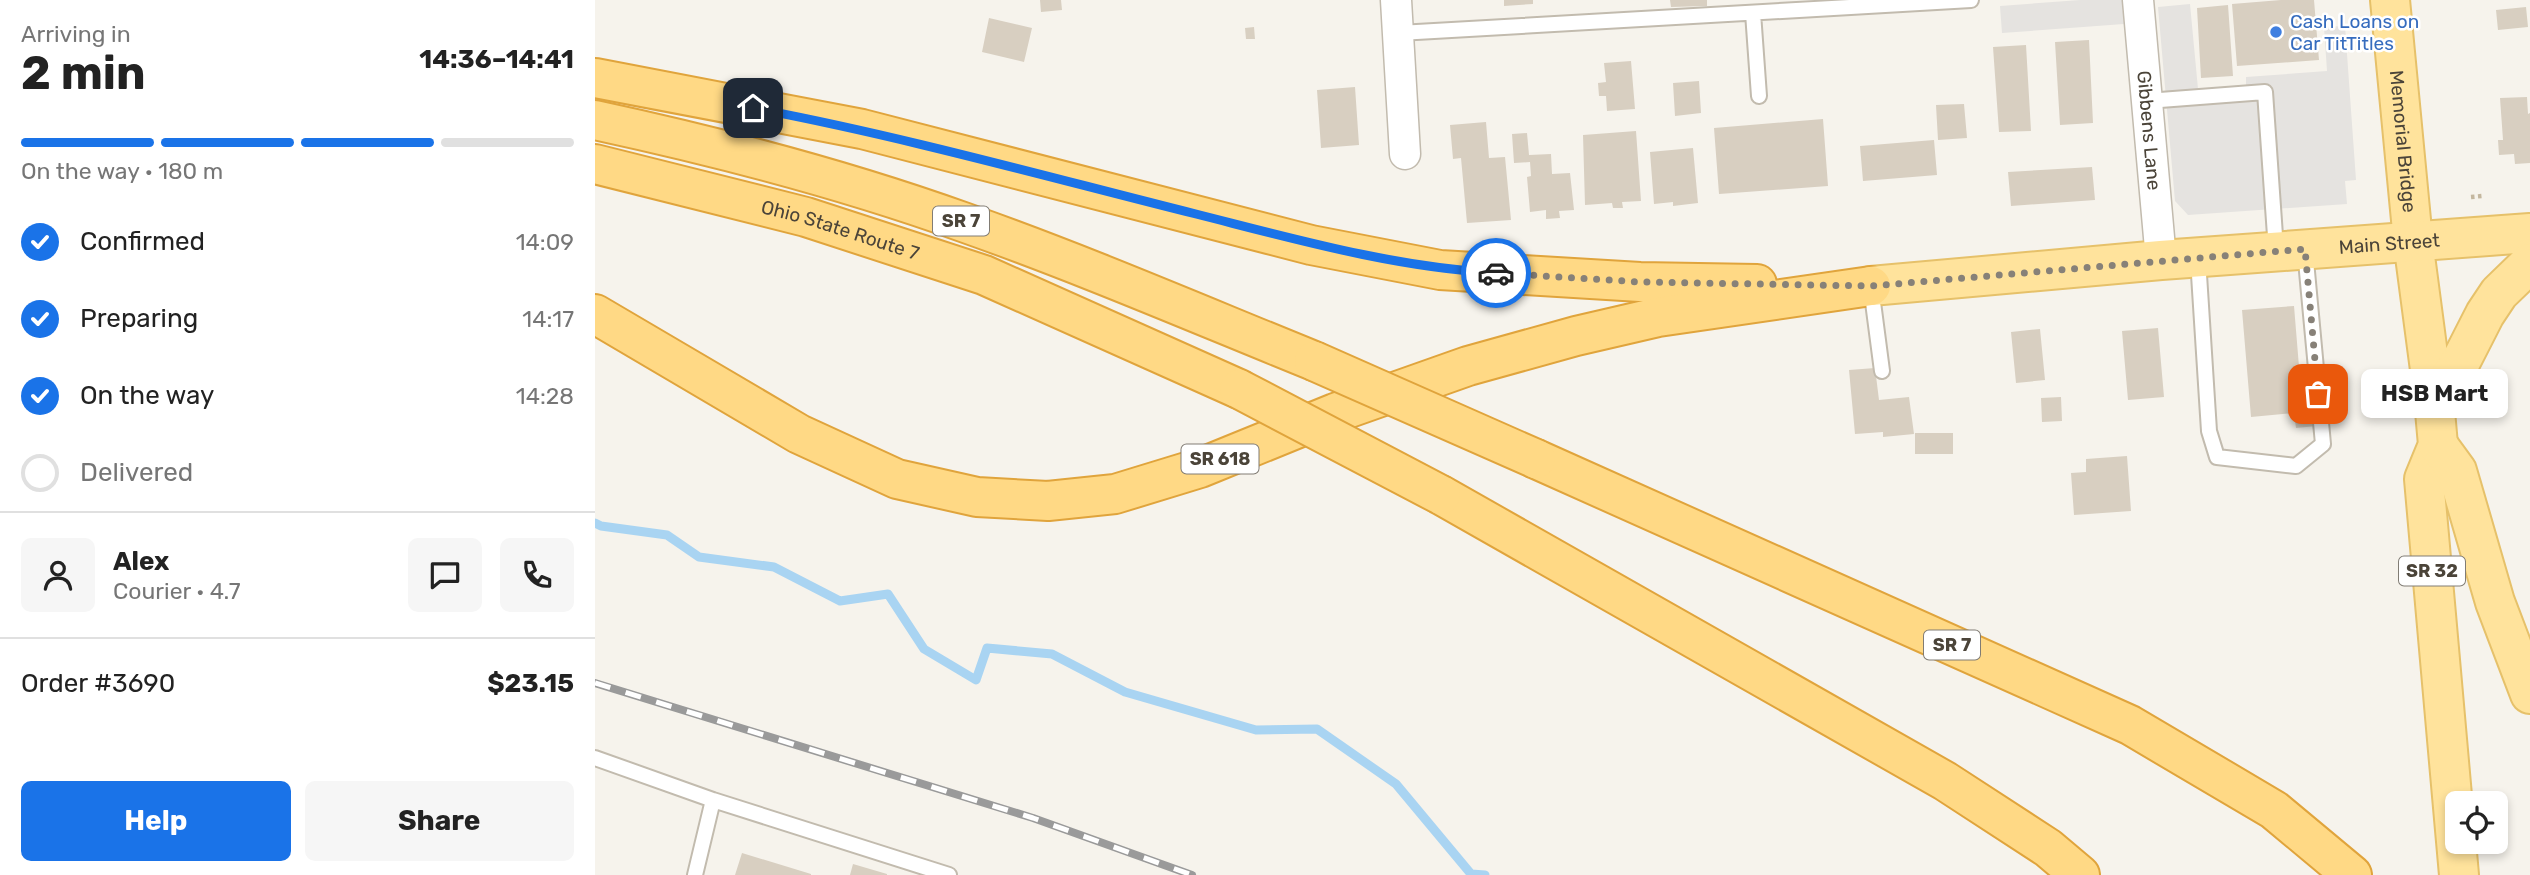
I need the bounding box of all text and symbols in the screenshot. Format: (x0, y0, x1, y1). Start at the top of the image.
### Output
place label: Cash Loans on Car TitTitles (2290, 10, 2419, 55)
text: Arriving in (21, 20, 131, 48)
marker: Cash Loans on Car TitTitles (2268, 24, 2284, 40)
text: 14:36–14:41 (419, 44, 574, 75)
text: 2 min (21, 46, 146, 101)
street label: Memorial Bridge (2385, 69, 2422, 214)
street label: Gibbens Lane (2133, 70, 2166, 191)
pin (723, 78, 783, 138)
icon: home (734, 89, 772, 127)
text: On the way · 180 m (21, 157, 223, 185)
street label: Ohio State Route 7 (759, 195, 923, 265)
road number: SR 7 (933, 206, 989, 236)
icon: check (21, 223, 59, 261)
text: Confirmed (80, 226, 205, 257)
text: 14:09 (516, 228, 574, 256)
street label: Main Street (2338, 228, 2441, 258)
courier (1461, 238, 1531, 308)
icon: car (1477, 254, 1515, 292)
icon: check (21, 300, 59, 338)
text: Preparing (80, 303, 198, 334)
text: 14:17 (522, 305, 574, 333)
pin (2288, 364, 2348, 424)
callout: HSB Mart (2360, 370, 2507, 418)
icon: bag (2299, 375, 2337, 413)
icon: check (21, 377, 59, 415)
text: HSB Mart (2381, 379, 2488, 407)
text: On the way (80, 380, 214, 411)
text: 14:28 (516, 382, 574, 410)
road number: SR 618 (1181, 444, 1259, 474)
text: Delivered (80, 457, 193, 488)
button: person (21, 538, 95, 612)
button: chat (408, 538, 482, 612)
button: phone (500, 538, 574, 612)
text: Alex (113, 546, 169, 577)
road number: SR 32 (2399, 556, 2465, 586)
text: Courier · 4.7 (113, 577, 240, 605)
road number: SR 7 (1924, 630, 1980, 660)
text: Order #3690 (21, 668, 175, 699)
text: $23.15 (487, 668, 574, 699)
button: Help (21, 781, 291, 861)
button: Share (305, 781, 574, 861)
map controls (2445, 791, 2508, 854)
button: locate (2445, 791, 2508, 854)

